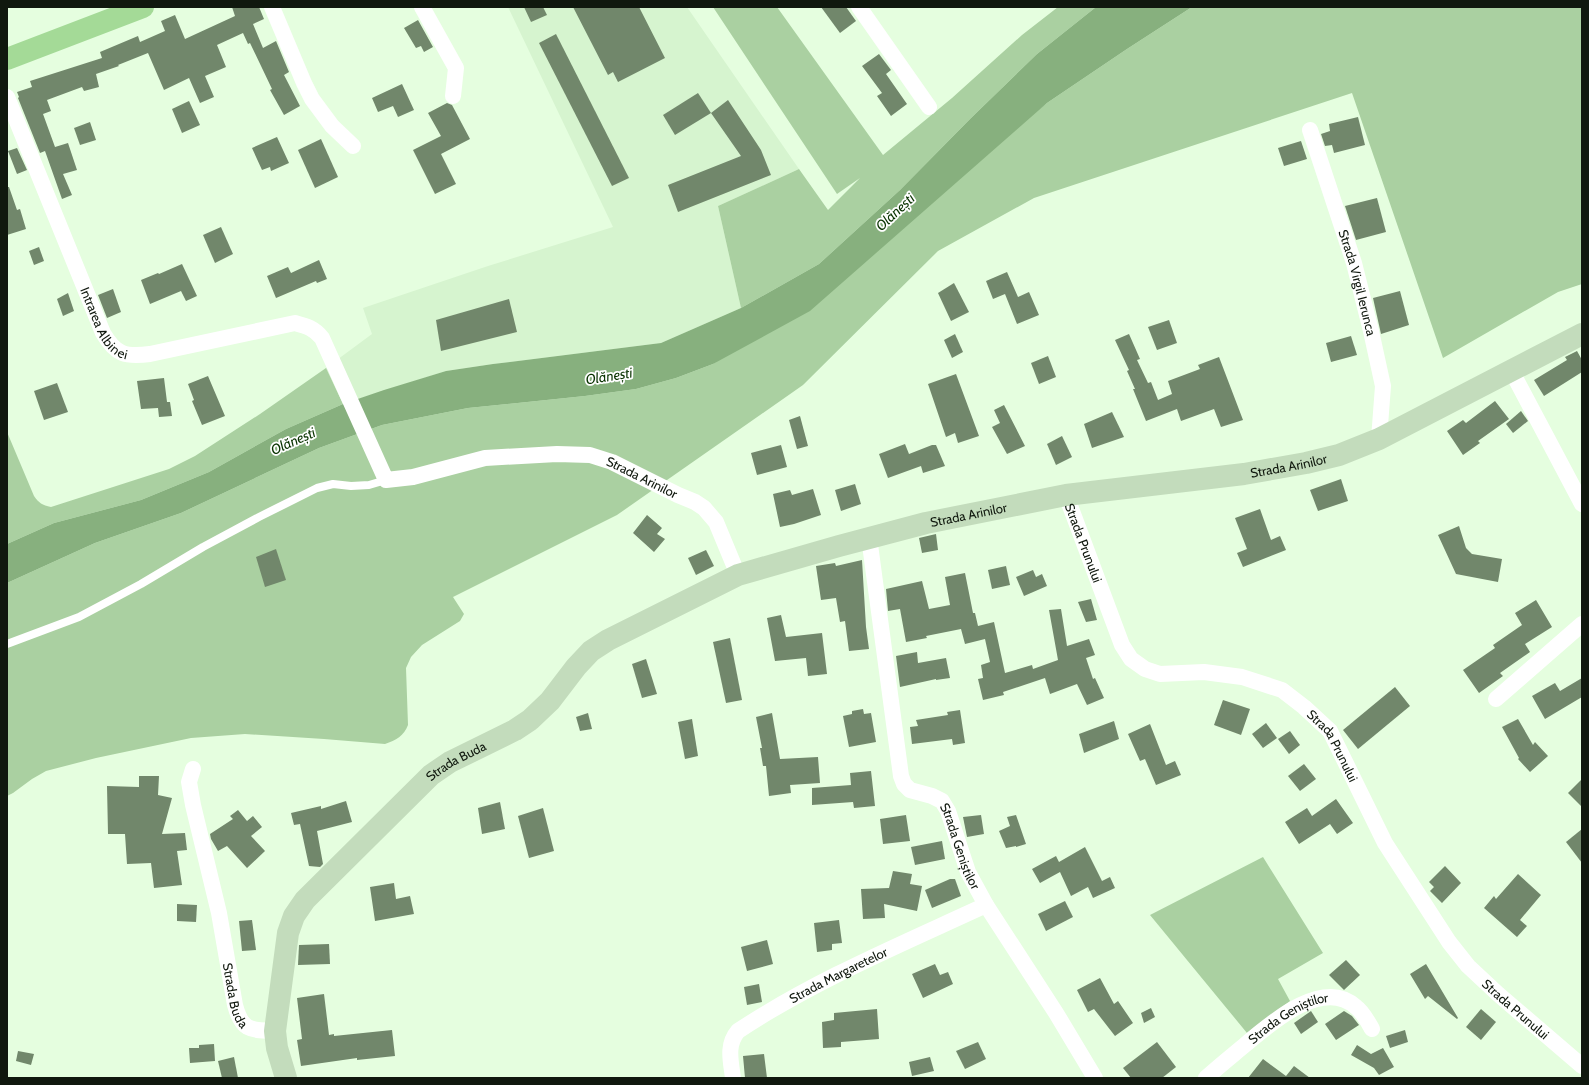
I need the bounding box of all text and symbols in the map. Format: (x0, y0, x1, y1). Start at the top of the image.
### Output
water label: Olănești (872, 189, 919, 235)
street label: Strada Virgil Ierunca (1335, 227, 1380, 338)
street label: Intrarea Albinei (77, 285, 129, 362)
water label: Olănești (584, 363, 635, 389)
water label: Olănești (268, 423, 319, 459)
street label: Strada Arinilor (1249, 450, 1329, 481)
street label: Strada Arinilor (605, 453, 681, 502)
street label: Strada Arinilor (929, 499, 1009, 530)
street label: Strada Prunului (1062, 501, 1106, 585)
street label: Strada Prunului (1304, 706, 1362, 784)
street label: Strada Buda (422, 737, 489, 784)
street label: Strada Geniștilor (937, 800, 984, 893)
street label: Strada Margaretelor (786, 943, 891, 1006)
street label: Strada Buda (220, 962, 252, 1032)
street label: Strada Prunului (1479, 976, 1553, 1042)
street label: Strada Geniștilor (1245, 989, 1330, 1047)

